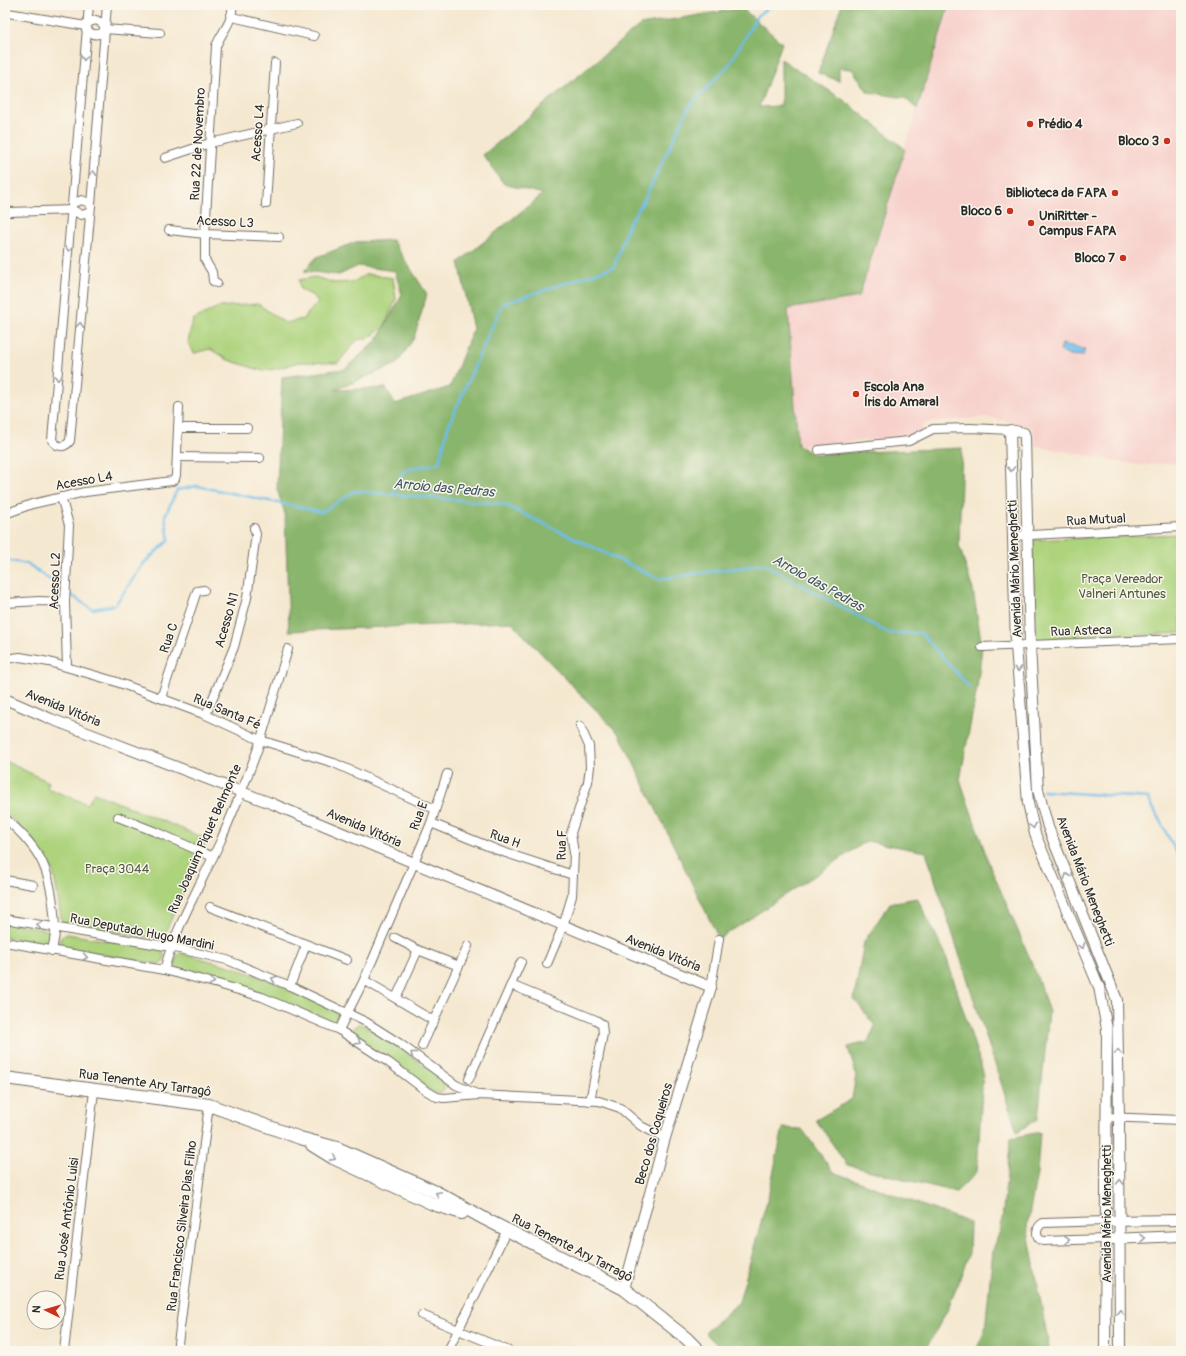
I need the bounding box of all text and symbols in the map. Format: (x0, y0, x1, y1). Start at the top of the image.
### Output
one-way arrow (79, 55, 88, 61)
street label: Rua 22 de Novembro (187, 87, 209, 201)
street label: Acesso L4 (248, 103, 268, 162)
place label: Prédio 4 (1038, 116, 1083, 132)
marker: Prédio 4 (1025, 119, 1035, 129)
place label: Bloco 3 (1118, 133, 1159, 149)
marker: Bloco 3 (1162, 136, 1172, 146)
one-way arrow (89, 170, 98, 176)
place label: Biblioteca da FAPA (1006, 185, 1108, 201)
marker: Biblioteca da FAPA (1110, 188, 1120, 198)
place label: Bloco 6 (961, 203, 1002, 219)
marker: Bloco 6 (1005, 206, 1015, 216)
place label: UniRitter - Campus FAPA (1039, 208, 1117, 239)
street label: Acesso L3 (196, 213, 254, 231)
marker: UniRitter - Campus FAPA (1026, 218, 1036, 228)
one-way arrow (65, 246, 74, 252)
place label: Bloco 7 (1074, 250, 1115, 266)
marker: Bloco 7 (1118, 253, 1128, 263)
one-way arrow (75, 322, 84, 328)
one-way arrow (53, 375, 62, 381)
place label: Escola Ana Íris do Amaral (864, 379, 939, 410)
marker: Escola Ana Íris do Amaral (851, 389, 861, 399)
one-way arrow (1007, 466, 1015, 472)
street label: Acesso L4 (54, 468, 114, 494)
water label: Arroio das Pedras (393, 475, 497, 501)
street label: Avenida Mário Meneghetti (1005, 500, 1025, 638)
street label: Rua Mutual (1066, 510, 1126, 530)
water label: Arroio das Pedras (770, 551, 868, 616)
street label: Acesso L2 (46, 552, 64, 610)
park label: Praça Vereador Valneri Antunes (1078, 571, 1166, 602)
street label: Acesso N1 (211, 591, 243, 649)
street label: Rua C (156, 621, 182, 655)
street label: Rua Asteca (1050, 622, 1112, 640)
one-way arrow (1013, 666, 1022, 672)
street label: Avenida Vitória (23, 686, 103, 730)
street label: Rua Santa Fé (191, 691, 263, 734)
street label: Rua Joaquim Piquet Belmonte (165, 761, 245, 916)
street label: Rua E (406, 799, 432, 833)
street label: Avenida Vitória (324, 805, 404, 851)
street label: Avenida Mário Meneghetti (1053, 814, 1117, 948)
one-way arrow (1029, 823, 1037, 829)
street label: Rua H (488, 826, 522, 852)
street label: Rua F (554, 829, 570, 861)
park label: Praça 3044 (85, 861, 150, 877)
one-way arrow (1064, 872, 1072, 879)
street label: Rua Deputado Hugo Mardini (69, 910, 215, 954)
one-way arrow (36, 921, 43, 930)
street label: Avenida Vitória (623, 931, 703, 975)
one-way arrow (1077, 943, 1085, 950)
one-way arrow (82, 952, 88, 961)
one-way arrow (271, 976, 278, 984)
one-way arrow (209, 978, 215, 986)
one-way arrow (353, 1037, 360, 1044)
one-way arrow (1114, 1049, 1122, 1055)
one-way arrow (411, 1052, 418, 1059)
street label: Rua Tenente Ary Tarragô (78, 1066, 212, 1100)
street label: Beco dos Coqueiros (632, 1081, 676, 1187)
street label: Rua Francisco Silveira Dias Filho (164, 1140, 200, 1312)
street label: Avenida Mário Meneghetti (1099, 1145, 1115, 1283)
one-way arrow (329, 1153, 337, 1161)
street label: Rua José Antônio Luisi (52, 1157, 82, 1281)
one-way arrow (1116, 1179, 1124, 1185)
one-way arrow (435, 1191, 442, 1198)
street label: Rua Tenente Ary Tarragô (509, 1211, 635, 1285)
one-way arrow (1140, 1233, 1146, 1242)
one-way arrow (1064, 1236, 1070, 1245)
north arrow (26, 1290, 66, 1330)
text: N (30, 1304, 43, 1313)
one-way arrow (1116, 1309, 1124, 1315)

